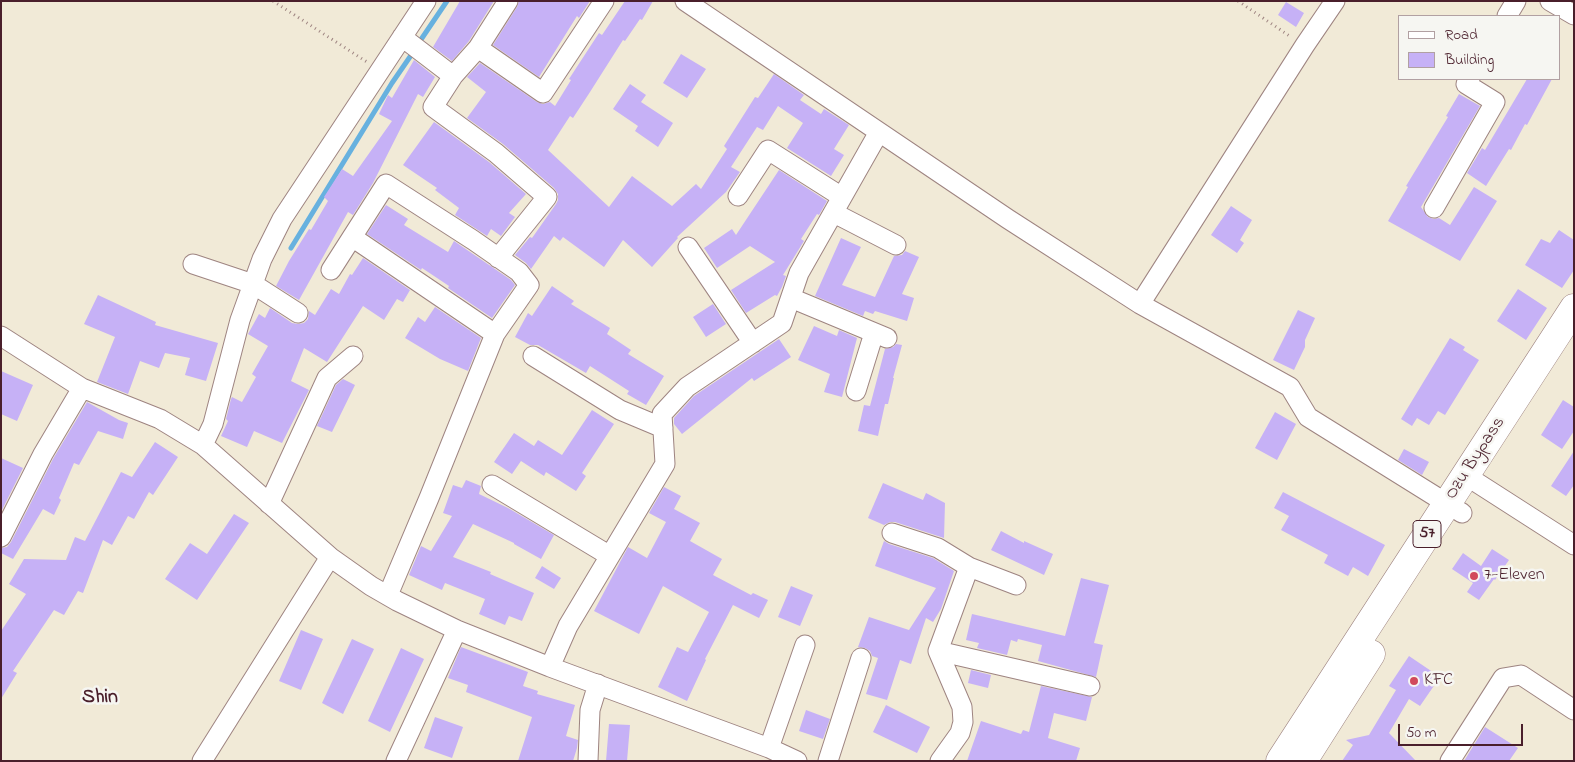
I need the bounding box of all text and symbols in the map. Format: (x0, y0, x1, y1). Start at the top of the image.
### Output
legend (1398, 15, 1560, 80)
text: Road (1445, 24, 1478, 46)
text: Building (1445, 49, 1494, 71)
street label: Ozu Bypass (1441, 414, 1511, 504)
road number: 57 (1413, 520, 1441, 548)
place label: 7-Eleven (1484, 565, 1545, 587)
marker: 7-Eleven (1468, 570, 1480, 582)
place label: KFC (1424, 670, 1453, 692)
marker: KFC (1408, 675, 1420, 687)
district label: Shin (82, 687, 118, 711)
scale bar (1400, 714, 1525, 746)
text: 50 m (1406, 722, 1436, 744)

